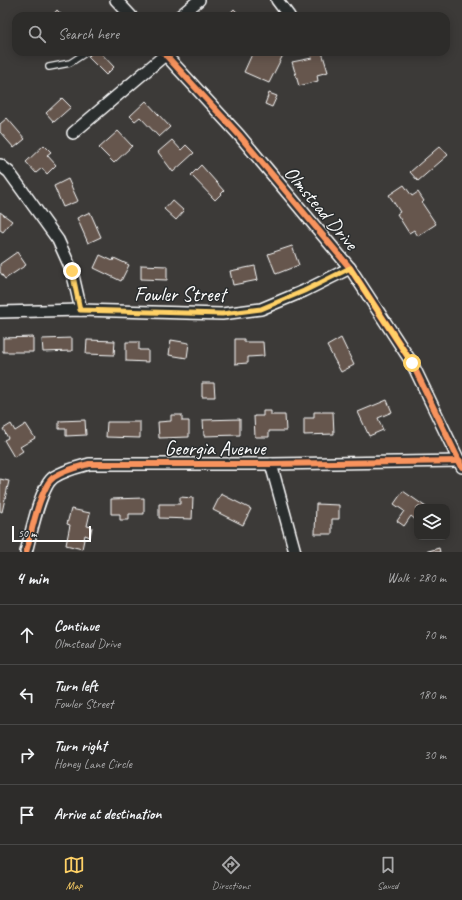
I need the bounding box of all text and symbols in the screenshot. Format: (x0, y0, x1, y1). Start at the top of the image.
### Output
search box (12, 12, 450, 56)
icon: search (26, 23, 48, 45)
text: Search here (58, 25, 119, 44)
street label: Olmstead Drive (279, 161, 364, 256)
route end (63, 262, 81, 280)
street label: Fowler Street (134, 282, 229, 307)
route start (403, 354, 421, 372)
street label: Georgia Avenue (165, 436, 267, 461)
map controls (414, 504, 450, 540)
button: layers (414, 504, 450, 540)
scale bar (12, 524, 91, 543)
text: 50 m (18, 526, 37, 540)
text: 4 min (16, 568, 49, 589)
text: Walk · 280 m (387, 570, 446, 586)
text: Continue (54, 617, 99, 636)
icon: ahead (16, 624, 38, 646)
text: 70 m (424, 627, 446, 643)
text: Olmstead Drive (54, 636, 120, 652)
text: Turn left (54, 677, 97, 696)
icon: left (16, 684, 38, 706)
text: 180 m (418, 687, 446, 703)
text: Fowler Street (54, 696, 113, 712)
text: Turn right (54, 737, 107, 756)
icon: right (16, 744, 38, 766)
text: 30 m (424, 747, 446, 763)
text: Honey Lane Circle (54, 756, 132, 772)
icon: arrive (16, 804, 38, 826)
text: Arrive at destination (54, 805, 161, 824)
tab: Map (63, 854, 85, 892)
tab: Directions (212, 854, 250, 892)
tab: Saved (377, 854, 399, 892)

